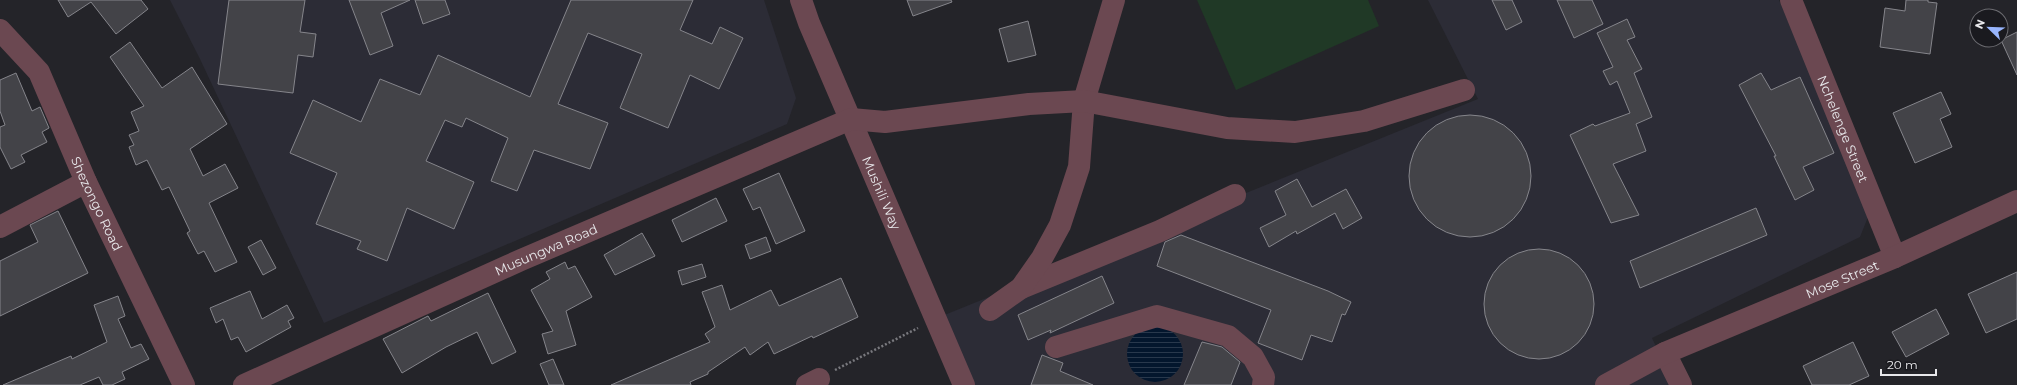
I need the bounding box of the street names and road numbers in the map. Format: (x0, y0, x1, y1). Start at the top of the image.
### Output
street label: Nchelenge Street (1814, 73, 1872, 185)
street label: Shezongo Road (68, 154, 126, 253)
street label: Mushili Way (859, 154, 905, 233)
street label: Musungwa Road (492, 220, 600, 279)
street label: Mose Street (1803, 257, 1881, 301)

